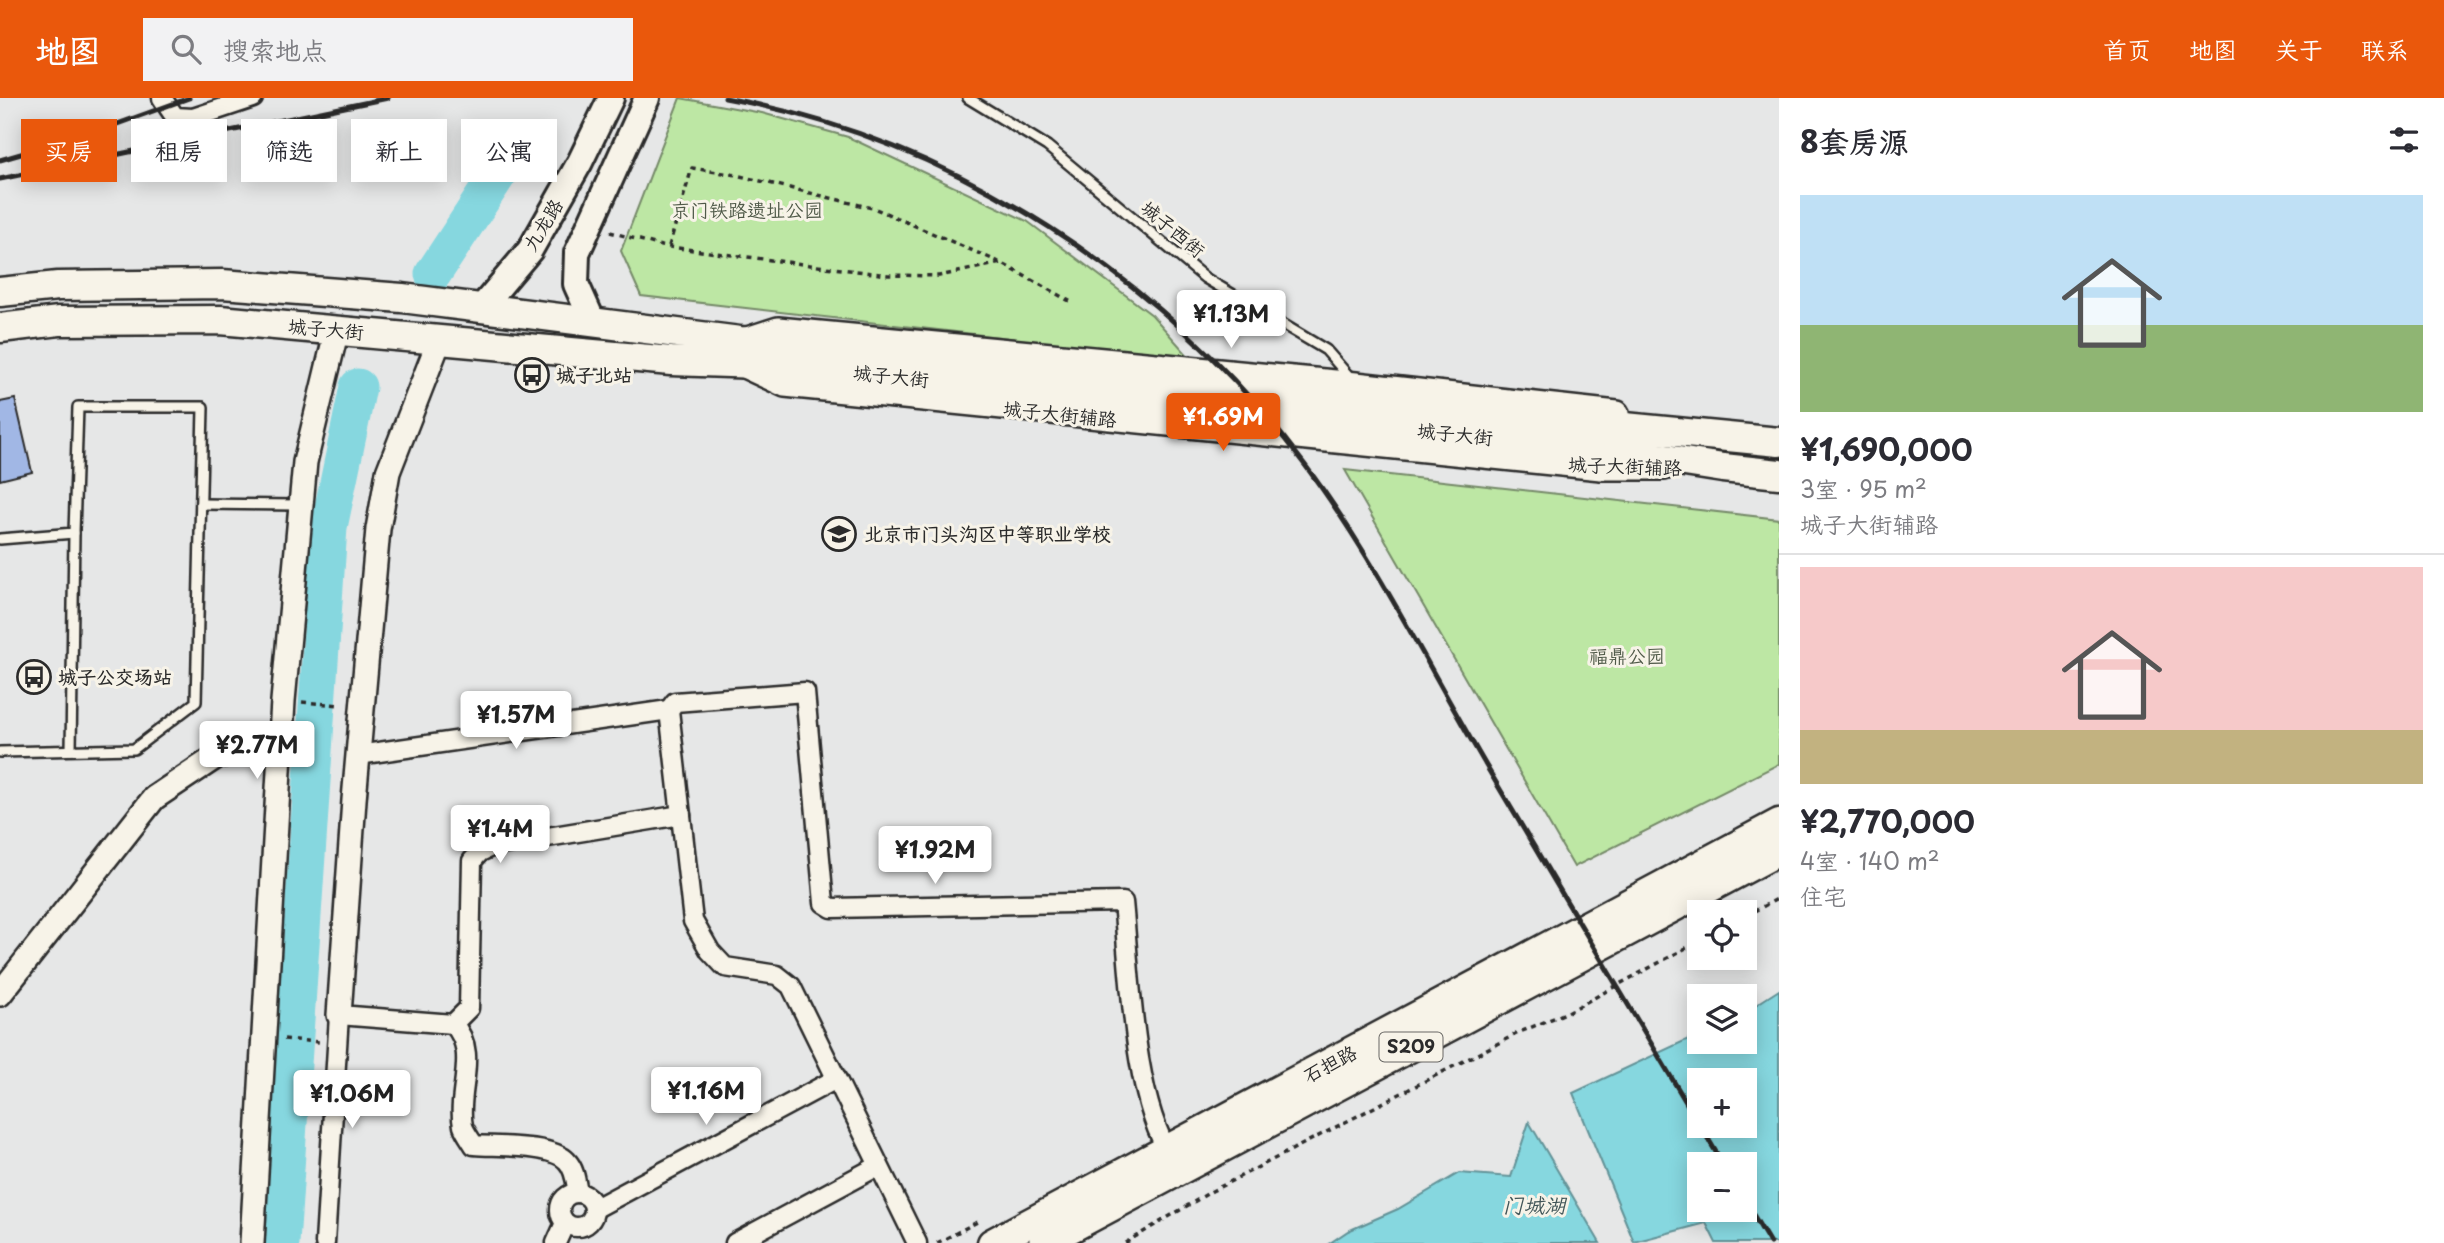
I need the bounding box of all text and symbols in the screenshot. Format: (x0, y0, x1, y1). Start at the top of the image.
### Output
search box (143, 18, 633, 81)
text: 地图 (35, 24, 101, 74)
icon: search (167, 30, 205, 68)
text: 搜索地点 (223, 30, 327, 69)
text: 首页 (2103, 31, 2151, 67)
text: 地图 (2189, 31, 2237, 67)
text: 关于 (2275, 31, 2323, 67)
text: 联系 (2361, 31, 2409, 67)
text: 8套房源 (1800, 118, 1909, 163)
chip: 买房 (21, 119, 117, 182)
chip: 租房 (131, 119, 227, 182)
chip: 筛选 (241, 119, 337, 182)
chip: 新上 (351, 119, 447, 182)
chip: 公寓 (461, 119, 557, 182)
icon: filters (2385, 121, 2423, 159)
street label: 九龙路 (515, 193, 569, 256)
street label: 城子西街 (1136, 193, 1212, 263)
park label: 京门铁路遗址公园 (671, 195, 823, 223)
icon: home (2049, 240, 2175, 366)
pin: ¥1.13M (1174, 290, 1288, 350)
text: ¥1.13M (1193, 295, 1269, 330)
street label: 城子大街 (287, 311, 365, 345)
bus stop icon: 城子北站 (513, 356, 551, 394)
street label: 城子大街 (852, 357, 930, 393)
place label: 城子北站 (556, 360, 632, 388)
street label: 城子大街辅路 (1002, 393, 1118, 433)
pin: ¥1.69M (1166, 394, 1280, 453)
text: ¥1.69M (1182, 398, 1264, 433)
street label: 城子大街 (1416, 415, 1494, 451)
text: ¥1,690,000 (1800, 426, 1973, 471)
street label: 城子大街辅路 (1568, 449, 1682, 481)
text: 3室 · 95 m² (1800, 471, 1927, 506)
text: 城子大街辅路 (1800, 506, 1938, 541)
school or university icon: 北京市门头沟区中等职业学校 (820, 515, 858, 553)
place label: 北京市门头沟区中等职业学校 (864, 519, 1111, 547)
icon: home (2049, 612, 2175, 738)
park label: 福鼎公园 (1589, 641, 1665, 669)
bus stop icon: 城子公交场站 (15, 658, 53, 696)
place label: 城子公交场站 (58, 662, 172, 690)
pin: ¥1.57M (459, 692, 573, 751)
text: ¥1.57M (476, 696, 556, 731)
pin: ¥2.77M (200, 722, 314, 781)
text: ¥2.77M (215, 726, 299, 761)
text: ¥2,770,000 (1800, 798, 1975, 843)
pin: ¥1.4M (451, 806, 549, 865)
text: ¥1.4M (467, 810, 533, 845)
pin: ¥1.92M (878, 826, 992, 886)
text: ¥1.92M (894, 831, 976, 866)
text: 4室 · 140 m² (1800, 843, 1940, 878)
text: 住宅 (1800, 878, 1846, 913)
map controls (1687, 900, 1757, 1222)
button: locate (1687, 900, 1757, 970)
button: layers (1687, 984, 1757, 1054)
road number: S209 (1380, 1032, 1442, 1062)
street label: 石担路 (1298, 1037, 1361, 1089)
pin: ¥1.16M (649, 1068, 763, 1127)
button: + (1687, 1068, 1757, 1138)
pin: ¥1.06M (295, 1070, 409, 1130)
text: ¥1.16M (667, 1072, 745, 1107)
text: ¥1.06M (309, 1075, 395, 1110)
button: − (1687, 1152, 1757, 1222)
water label: 门城湖 (1503, 1188, 1567, 1220)

